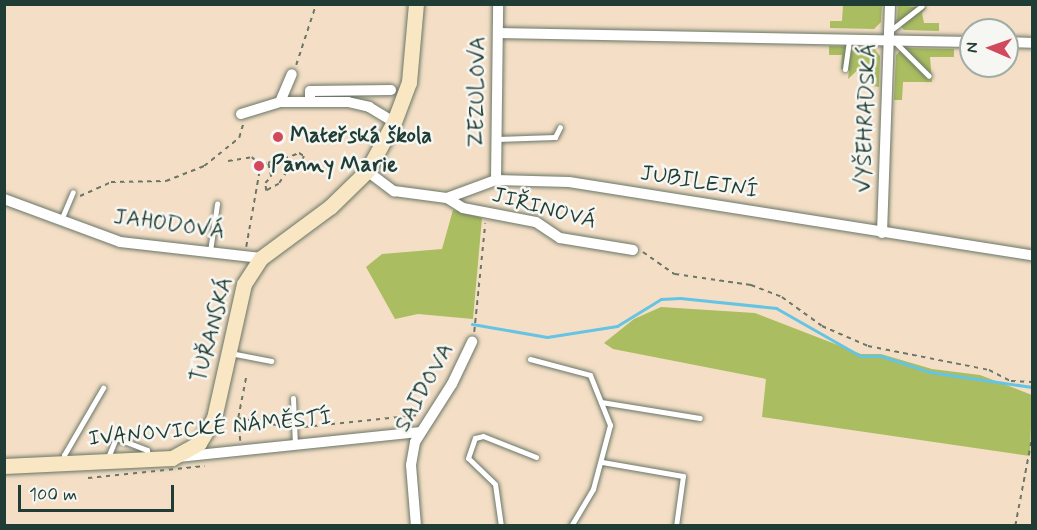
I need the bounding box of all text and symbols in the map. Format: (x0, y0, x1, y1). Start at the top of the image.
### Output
north arrow (959, 18, 1019, 78)
street label: ZEZULOVA (464, 36, 492, 148)
text: N (962, 42, 983, 53)
street label: VYŠEHRADSKÁ (851, 43, 883, 193)
place label: Mateřská škola (290, 124, 432, 150)
marker: Mateřská škola (271, 130, 285, 144)
place label: Panny Marie (271, 153, 395, 179)
marker: Panny Marie (252, 159, 266, 173)
street label: JUBILEJNÍ (638, 161, 760, 205)
street label: JIŘINOVÁ (489, 182, 599, 236)
street label: JAHODOVÁ (112, 204, 226, 246)
street label: TUŘANSKÁ (186, 274, 240, 386)
street label: SAIDOVA (390, 339, 460, 437)
street label: IVANOVICKÉ NÁMĚSTÍ (87, 405, 333, 453)
scale bar (21, 473, 177, 511)
text: 100 m (29, 483, 77, 507)

